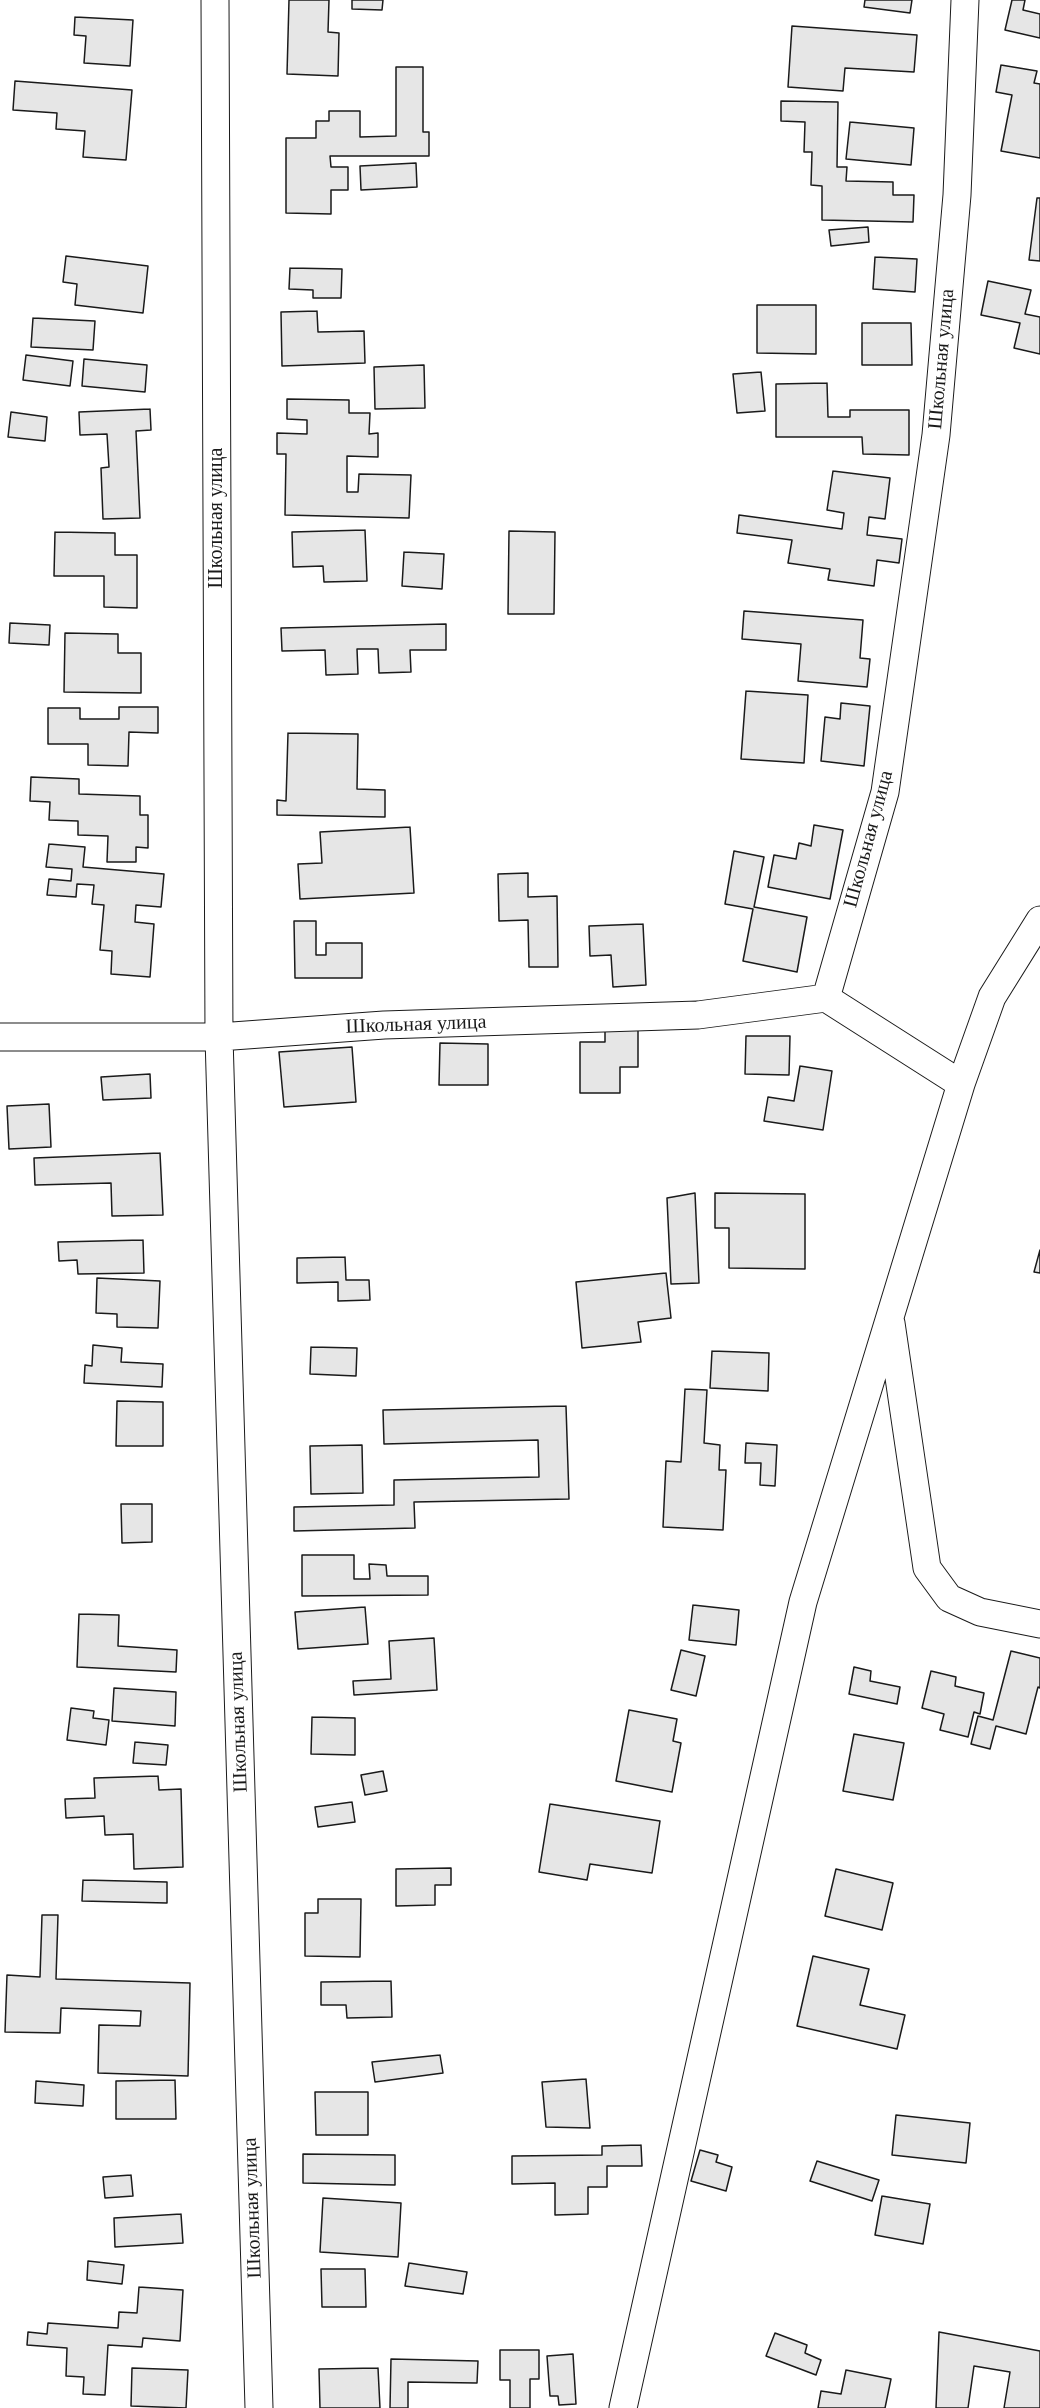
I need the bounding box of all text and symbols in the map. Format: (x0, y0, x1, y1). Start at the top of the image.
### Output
street label: Школьная улица (924, 288, 960, 430)
street label: Школьная улица (205, 448, 229, 588)
street label: Школьная улица (839, 768, 899, 910)
street label: Школьная улица (345, 1011, 487, 1039)
street label: Школьная улица (225, 1651, 253, 1793)
street label: Школьная улица (239, 2137, 267, 2279)

